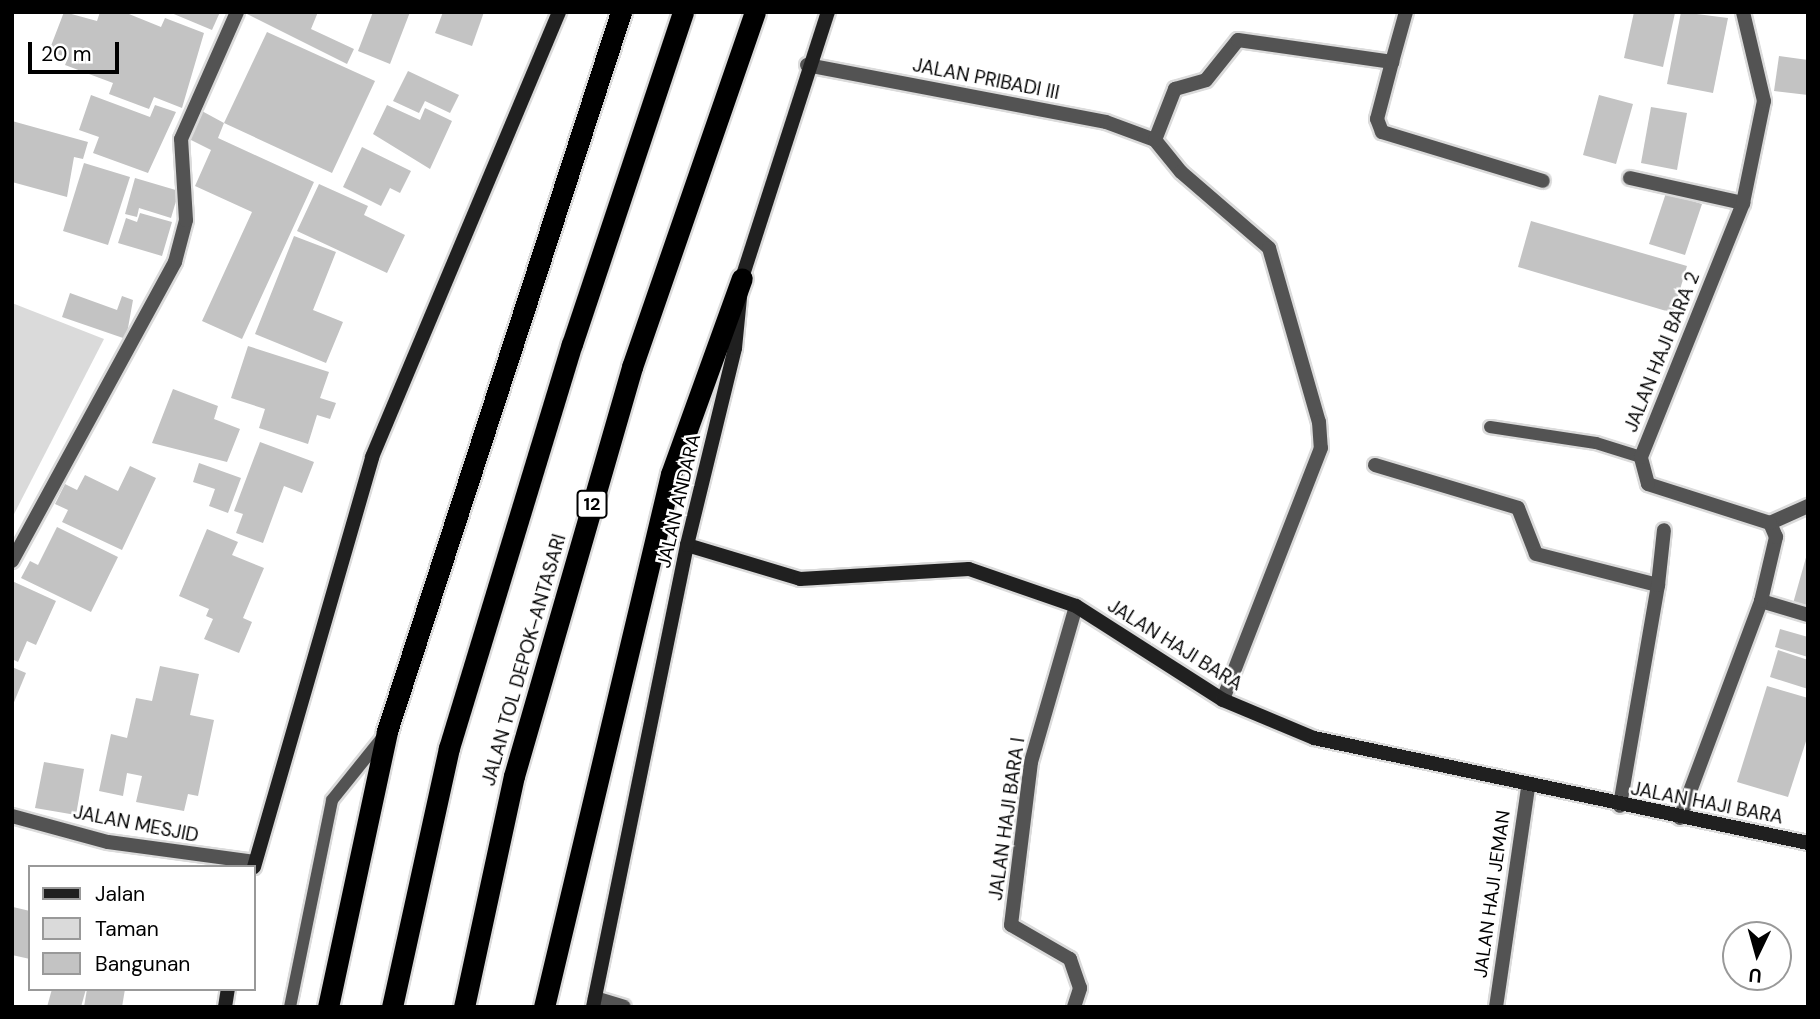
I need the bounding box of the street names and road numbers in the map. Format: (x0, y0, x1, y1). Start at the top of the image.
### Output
street label: JALAN PRIBADI III (911, 54, 1061, 104)
street label: JALAN HAJI BARA 2 (1619, 269, 1705, 435)
street label: JALAN ANDARA (653, 432, 705, 570)
road number: 12 (576, 490, 608, 518)
street label: JALAN TOL DEPOK–ANTASARI (477, 532, 571, 788)
street label: JALAN HAJI BARA (1103, 594, 1247, 696)
street label: JALAN HAJI BARA I (984, 736, 1030, 902)
street label: JALAN HAJI BARA (1629, 777, 1785, 829)
street label: JALAN MESJID (71, 801, 201, 847)
street label: JALAN HAJI JEMAN (1469, 809, 1515, 979)

